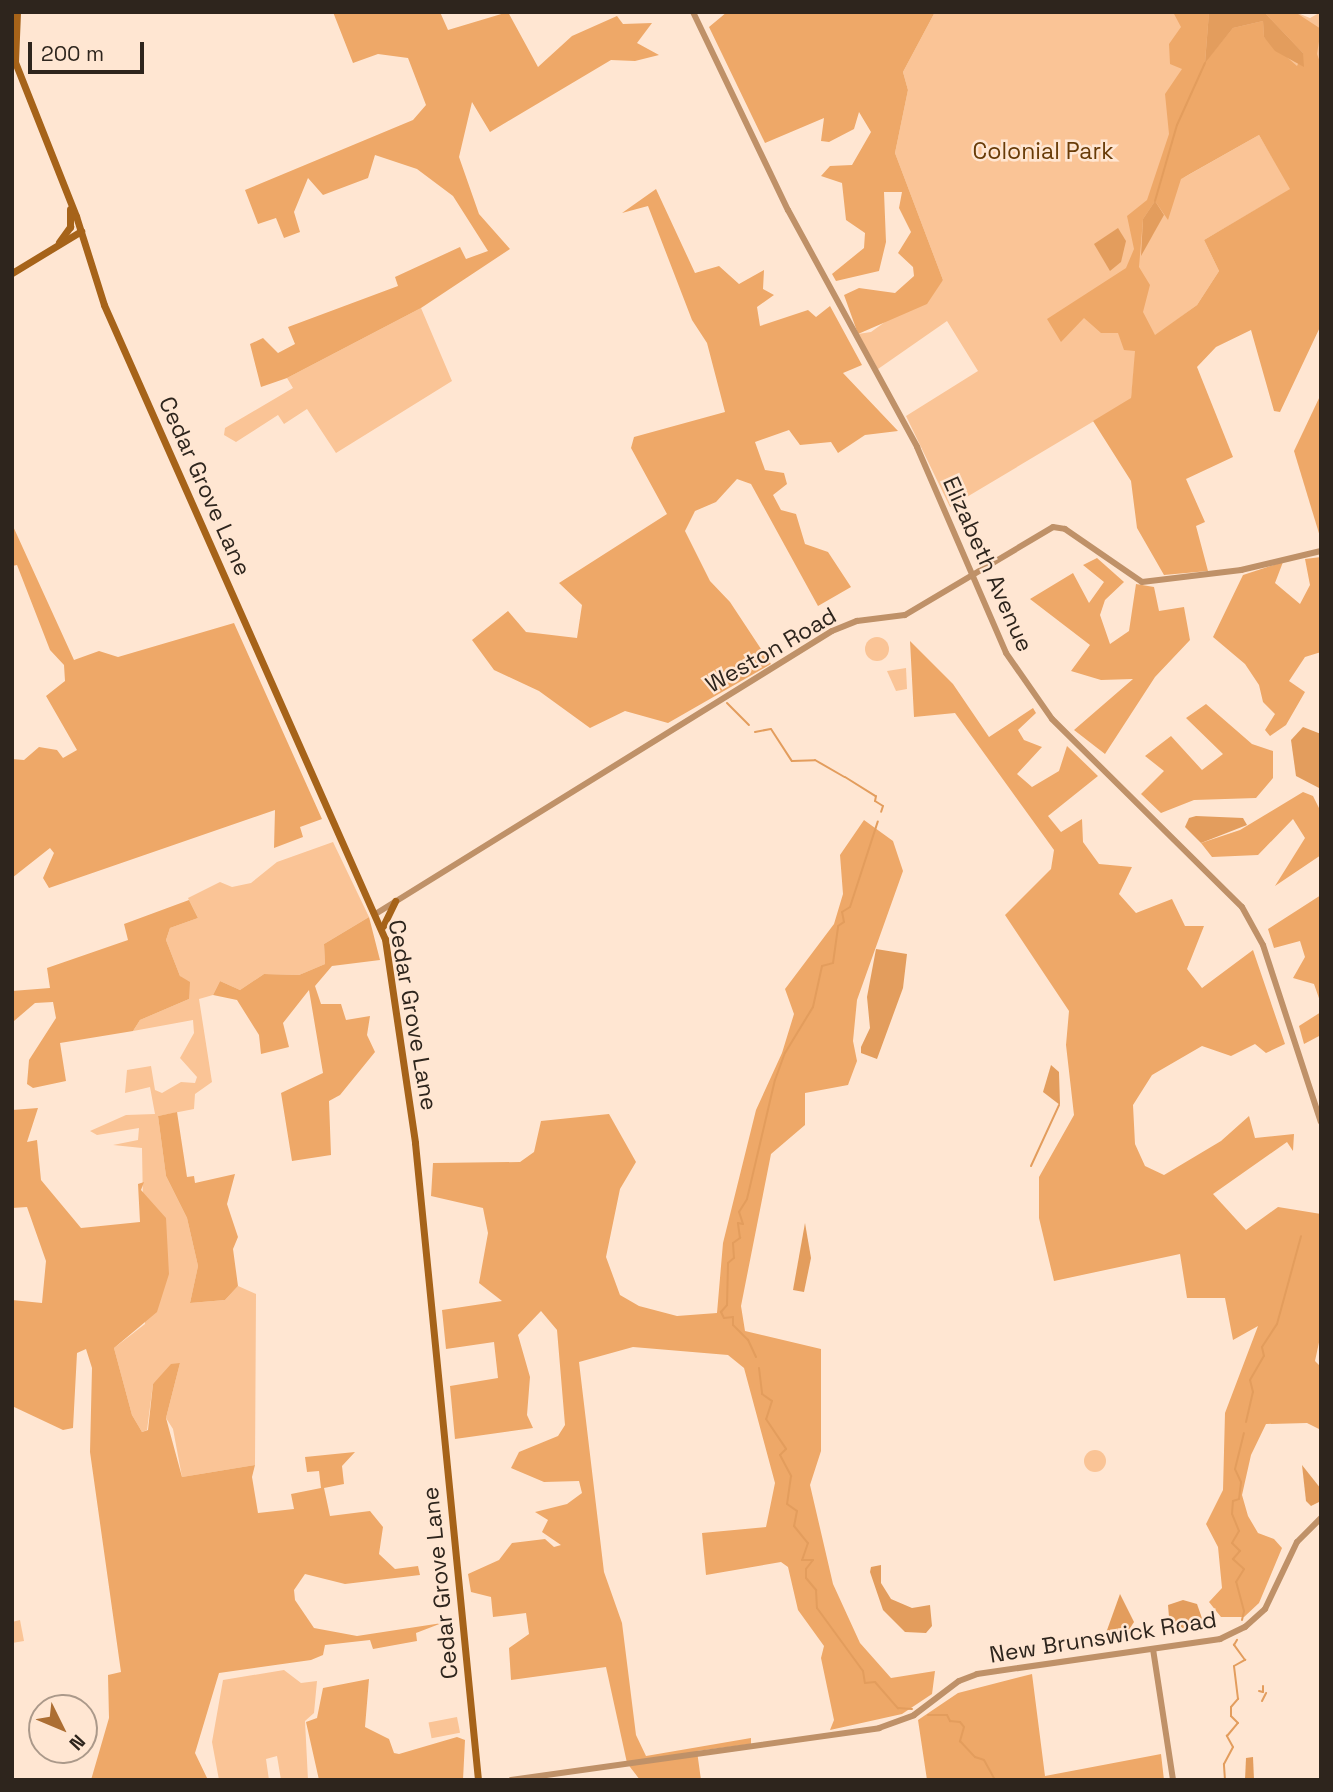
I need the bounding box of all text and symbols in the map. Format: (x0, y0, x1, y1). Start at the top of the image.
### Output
scale bar (32, 28, 147, 72)
text: 200 m (41, 40, 104, 67)
park label: Colonial Park (972, 137, 1114, 165)
street label: Cedar Grove Lane (153, 392, 257, 580)
street label: Elizabeth Avenue (937, 472, 1039, 656)
street label: Weston Road (701, 602, 841, 698)
street label: Cedar Grove Lane (383, 918, 443, 1112)
street label: Cedar Grove Lane (416, 1486, 464, 1680)
street label: New Brunswick Road (987, 1605, 1219, 1669)
north arrow (28, 1694, 98, 1764)
text: N (64, 1729, 91, 1755)

